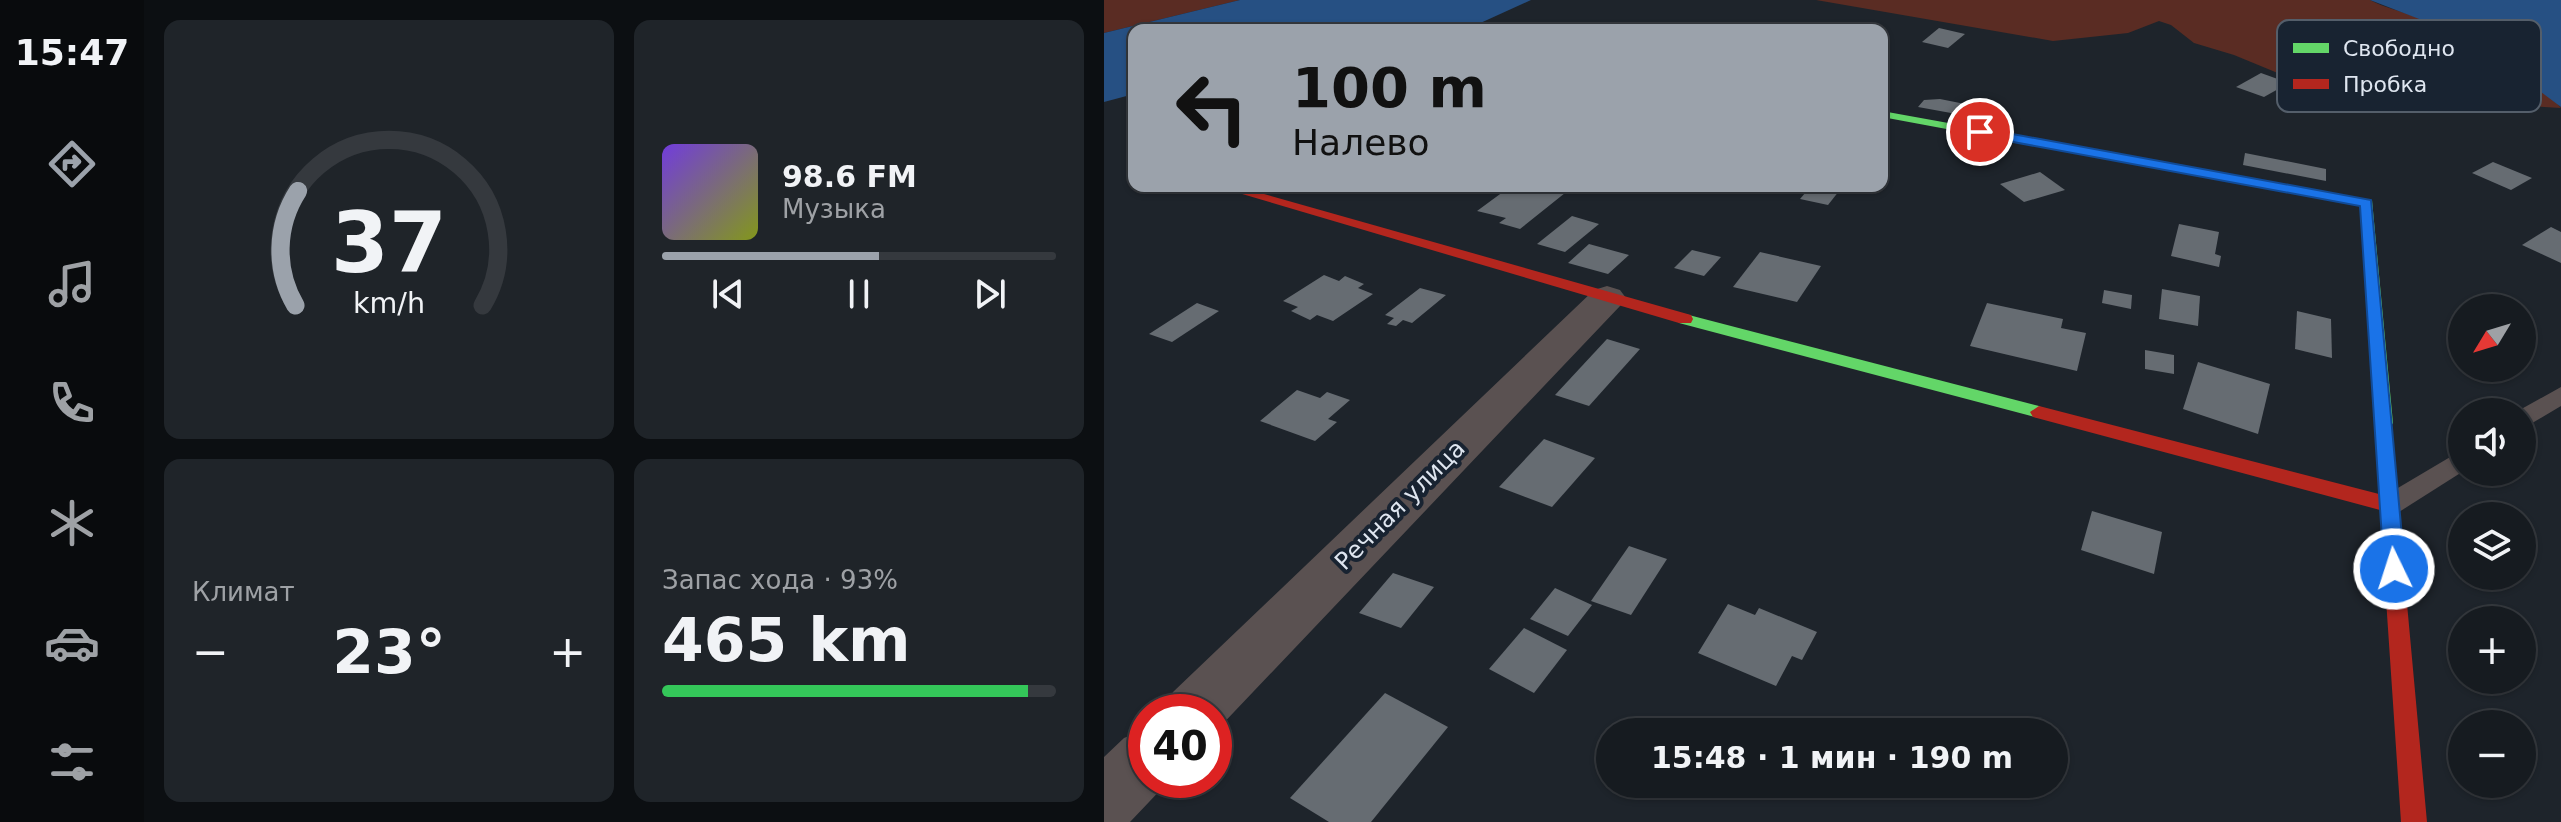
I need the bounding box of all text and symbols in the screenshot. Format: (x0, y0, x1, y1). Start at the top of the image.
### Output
legend (2277, 20, 2541, 112)
text: 15:47 (15, 32, 129, 73)
text: Свободно (2343, 36, 2455, 61)
text: 100 m (1292, 55, 1487, 120)
icon: left (1160, 56, 1264, 160)
text: Пробка (2343, 72, 2427, 97)
pin (1946, 98, 2014, 166)
icon: arrive (1958, 110, 2002, 154)
text: Налево (1292, 122, 1430, 163)
icon: directions (44, 136, 100, 192)
text: 98.6 FM (782, 159, 917, 194)
text: 37 (331, 194, 447, 291)
text: Музыка (782, 194, 886, 224)
icon: music (44, 256, 100, 312)
icon: previous (706, 272, 750, 316)
icon: pause (837, 272, 881, 316)
icon: next (968, 272, 1012, 316)
text: km/h (353, 286, 425, 320)
north arrow (2448, 294, 2536, 382)
map controls (2448, 294, 2536, 798)
icon: phone (44, 375, 100, 431)
button: sound (2448, 398, 2536, 486)
street label: Речная улица (1329, 434, 1471, 576)
icon: climate (44, 495, 100, 551)
button: layers (2448, 502, 2536, 590)
position arrow (2352, 527, 2436, 611)
text: Запас хода · 93% (662, 565, 898, 595)
text: Климат (192, 577, 295, 607)
text: 465 km (662, 605, 911, 675)
button: + (2448, 606, 2536, 694)
icon: car (44, 615, 100, 671)
text: 23° (332, 617, 446, 687)
text: − (192, 626, 229, 677)
text: + (549, 626, 586, 677)
speed limit sign: 40 (1128, 694, 1232, 798)
button: − (2448, 710, 2536, 798)
icon: filters (44, 734, 100, 790)
text: 15:48 · 1 мин · 190 m (1651, 740, 2013, 775)

